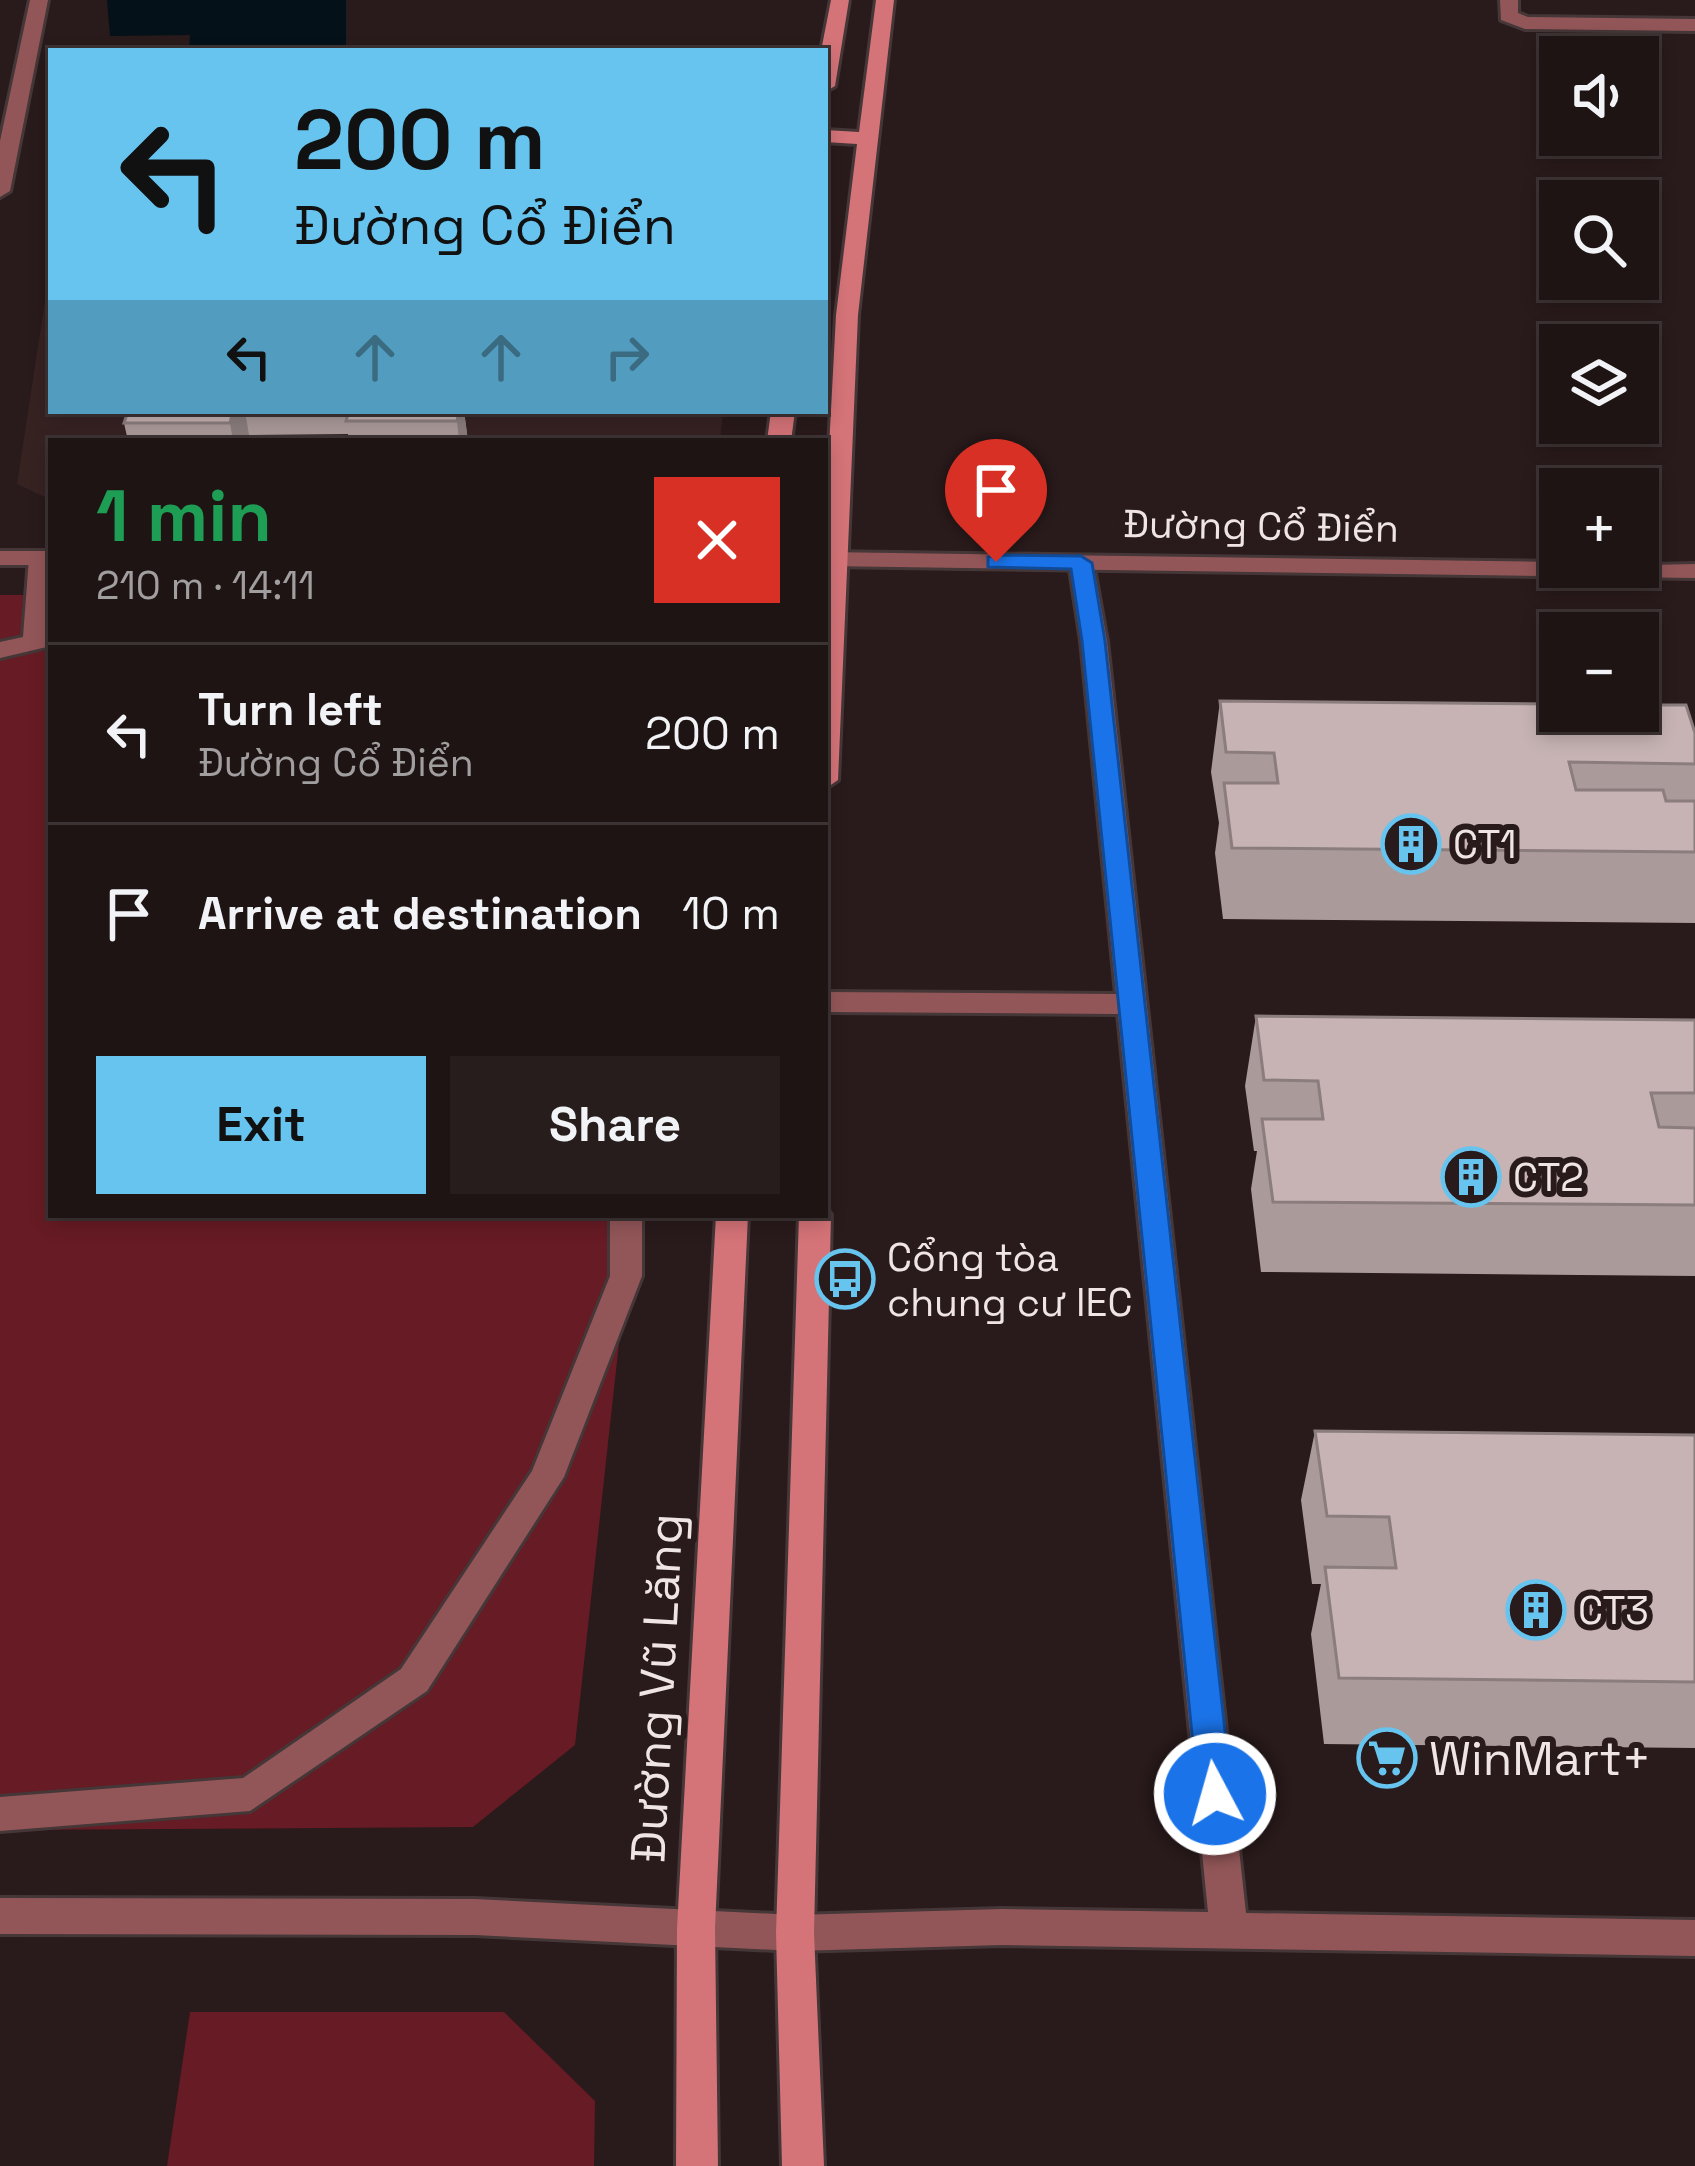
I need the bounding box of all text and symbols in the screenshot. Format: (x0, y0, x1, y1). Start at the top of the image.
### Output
map controls (1539, 36, 1659, 732)
button: sound (1539, 36, 1659, 156)
text: 200 m (294, 86, 546, 194)
icon: left (96, 96, 252, 252)
button: search (1539, 180, 1659, 300)
text: Đường Cổ Điển (294, 191, 676, 260)
icon: left (216, 324, 282, 390)
icon: ahead (342, 324, 408, 390)
icon: ahead (468, 324, 534, 390)
icon: right (594, 324, 660, 390)
button: layers (1539, 324, 1659, 444)
pin (945, 439, 1047, 562)
icon: arrive (963, 457, 1029, 523)
button: + (1539, 468, 1659, 588)
text: 1 min (96, 470, 272, 562)
button: close (654, 477, 780, 603)
street label: Đường Cổ Điển (1123, 499, 1399, 553)
text: 210 m · 14:11 (96, 561, 315, 610)
button: − (1539, 612, 1659, 732)
text: Turn left (198, 681, 383, 738)
icon: left (96, 701, 162, 767)
text: 200 m (645, 705, 780, 762)
text: Đường Cổ Điển (198, 738, 474, 787)
building icon: CT1 (1380, 813, 1442, 875)
place label: CT1 (1453, 820, 1517, 869)
icon: arrive (96, 881, 162, 947)
text: Arrive at destination (198, 885, 642, 942)
text: 10 m (682, 885, 780, 942)
button: Exit (96, 1056, 426, 1194)
button: Share (450, 1056, 780, 1194)
building icon: CT2 (1440, 1146, 1502, 1208)
place label: CT2 (1513, 1153, 1584, 1202)
place label: Cổng tòa chung cư IEC (887, 1233, 1132, 1327)
bus stop icon: Cổng tòa chung cư IEC (814, 1248, 876, 1310)
street label: Đường Vũ Lăng (617, 1512, 697, 1864)
building icon: CT3 (1505, 1579, 1567, 1641)
place label: CT3 (1578, 1586, 1649, 1635)
supermarket icon: WinMart+ (1356, 1727, 1418, 1789)
place label: WinMart+ (1429, 1728, 1651, 1789)
position arrow (1152, 1731, 1278, 1857)

